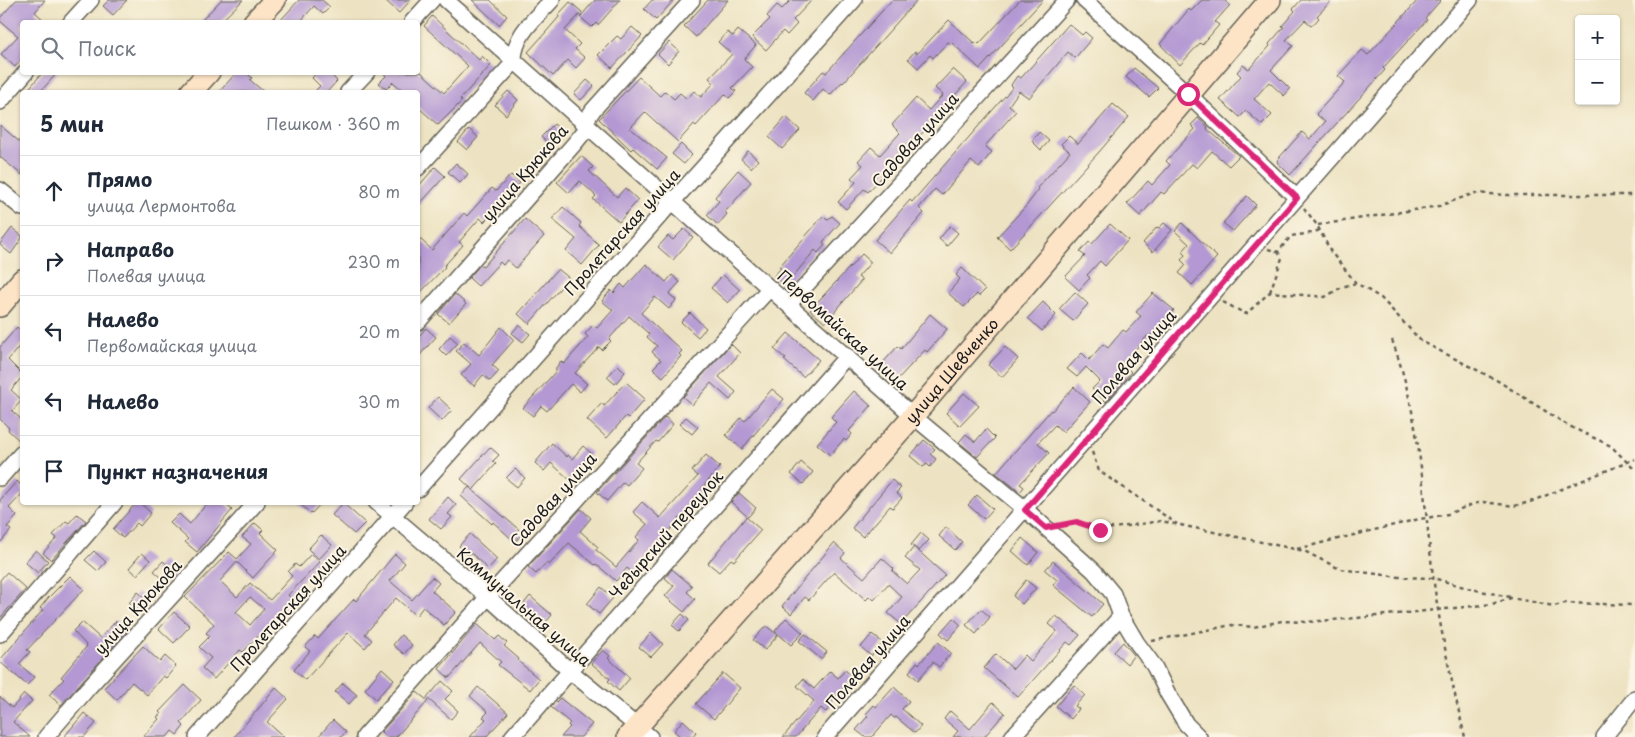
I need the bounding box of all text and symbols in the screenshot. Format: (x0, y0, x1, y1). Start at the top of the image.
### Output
map controls (1575, 15, 1620, 105)
button: + (1575, 15, 1620, 60)
search box (20, 20, 420, 75)
icon: search (38, 34, 66, 62)
text: Поиск (78, 34, 136, 62)
button: − (1575, 60, 1620, 105)
route start (1177, 83, 1200, 106)
street label: Садовая улица (865, 87, 963, 192)
text: 5 мин (40, 107, 104, 139)
text: Пешком · 360 m (266, 111, 400, 135)
street label: улица Крюкова (475, 119, 573, 226)
street label: Пролетарская улица (558, 163, 685, 300)
text: Прямо (87, 165, 152, 193)
icon: ahead (40, 177, 68, 205)
text: 80 m (358, 179, 400, 203)
text: улица Лермонтова (87, 193, 236, 217)
text: Направо (87, 235, 174, 263)
icon: right (40, 247, 68, 275)
text: 230 m (348, 249, 400, 273)
text: Полевая улица (87, 263, 205, 287)
street label: Первомайская улица (773, 264, 915, 395)
street label: Полевая улица (1085, 304, 1181, 409)
text: Налево (87, 305, 159, 333)
street label: улица Шевченко (899, 312, 1003, 428)
icon: left (40, 317, 68, 345)
text: 20 m (359, 319, 400, 343)
text: Первомайская улица (87, 333, 257, 357)
icon: left (40, 387, 68, 415)
text: Налево (87, 387, 159, 415)
text: 30 m (358, 389, 400, 413)
street label: Садовая улица (503, 447, 601, 552)
icon: arrive (40, 457, 68, 485)
text: Пункт назначения (87, 457, 268, 485)
street label: Чедырский переулок (603, 464, 728, 604)
route end (1089, 519, 1112, 542)
street label: Пролетарская улица (224, 539, 351, 676)
street label: Коммунальная улица (452, 541, 597, 671)
street label: улица Крюкова (88, 553, 187, 659)
street label: Полевая улица (819, 609, 915, 714)

